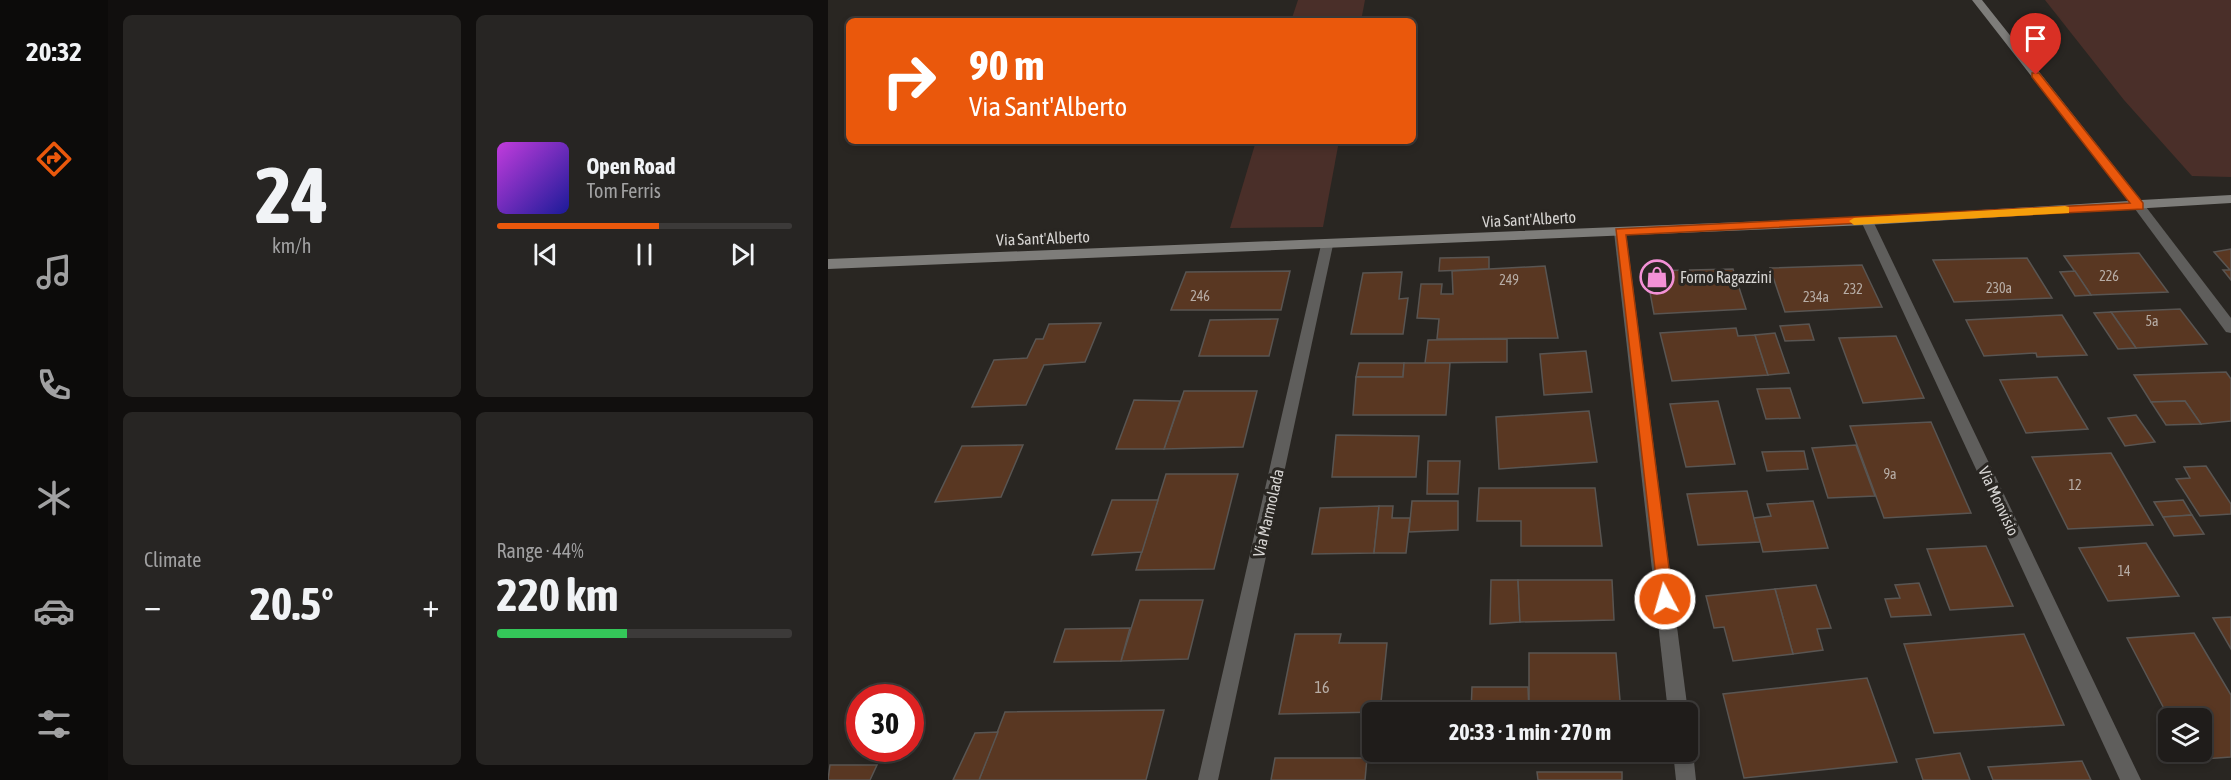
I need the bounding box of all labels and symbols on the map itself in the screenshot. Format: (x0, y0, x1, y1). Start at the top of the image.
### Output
pin (2010, 13, 2061, 75)
street label: Via Sant'Alberto (1482, 208, 1576, 230)
street label: Via Sant'Alberto (996, 227, 1090, 249)
shop icon: Forno Ragazzini (1639, 259, 1675, 295)
place label: Forno Ragazzini (1680, 268, 1772, 287)
house number: 226 (2099, 268, 2119, 284)
house number: 249 (1499, 272, 1519, 288)
house number: 230a (1986, 280, 2012, 296)
house number: 232 (1843, 281, 1863, 297)
house number: 246 (1190, 288, 1210, 304)
house number: 234a (1803, 289, 1829, 305)
house number: 5a (2145, 313, 2159, 329)
street label: Via Monvisio (1975, 464, 2023, 538)
house number: 9a (1883, 466, 1897, 482)
street label: Via Marmolada (1249, 467, 1287, 559)
house number: 12 (2068, 477, 2082, 493)
house number: 14 (2117, 563, 2131, 579)
position arrow (1633, 567, 1697, 631)
house number: 16 (1314, 678, 1330, 696)
speed limit sign: 30 (846, 684, 924, 762)

